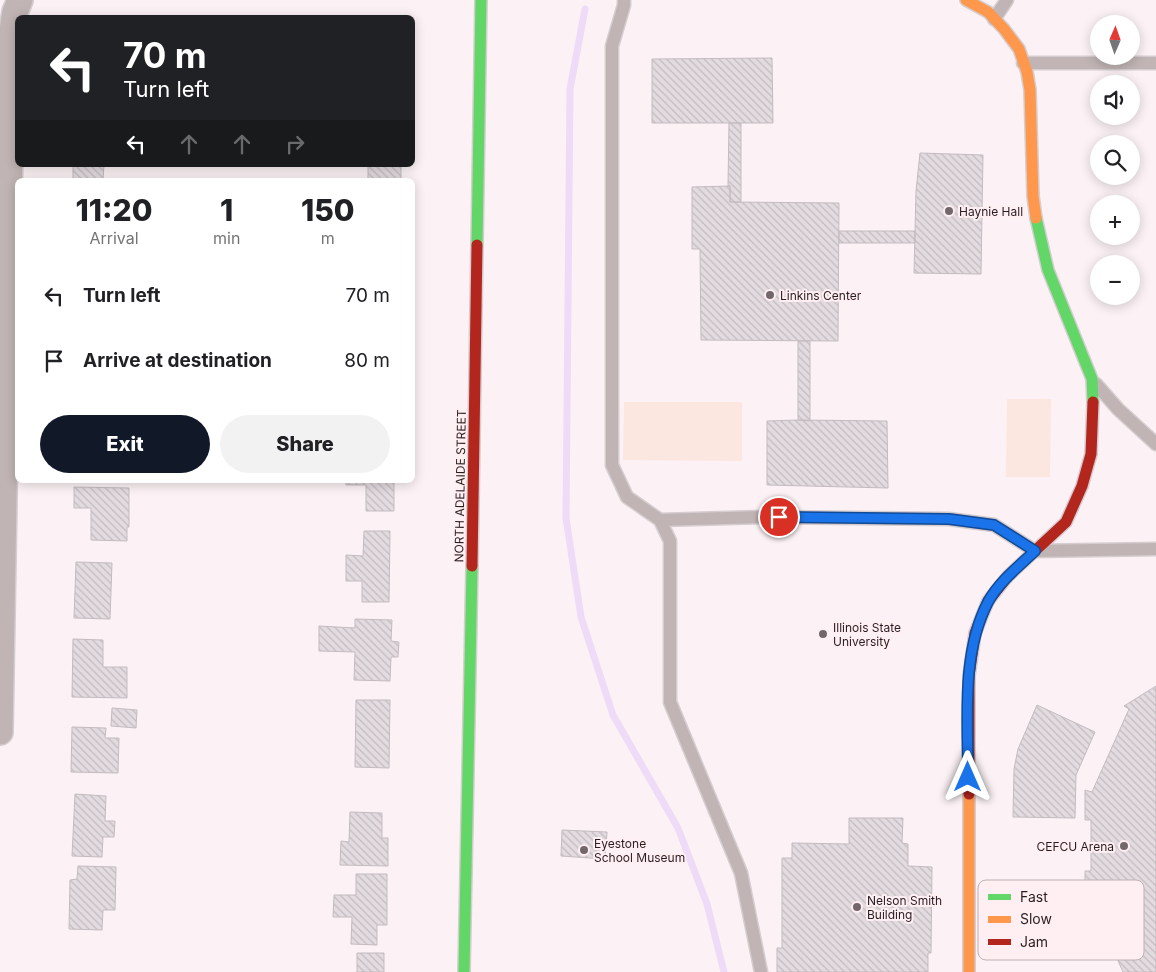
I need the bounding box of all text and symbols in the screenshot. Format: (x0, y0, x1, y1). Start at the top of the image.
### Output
north arrow (1090, 15, 1140, 65)
map controls (1090, 15, 1140, 305)
text: 70 m (123, 34, 207, 76)
icon: left (40, 35, 105, 100)
button: sound (1090, 75, 1140, 125)
text: Turn left (123, 76, 209, 102)
icon: left (122, 130, 150, 158)
icon: ahead (175, 130, 203, 158)
icon: ahead (228, 130, 256, 158)
icon: right (281, 130, 309, 158)
button: search (1090, 135, 1140, 185)
text: 11:20 (76, 192, 152, 228)
text: 1 (220, 192, 233, 228)
text: 150 (301, 192, 354, 228)
button: + (1090, 195, 1140, 245)
place label: Haynie Hall (959, 204, 1023, 219)
marker: Haynie Hall (943, 205, 955, 217)
text: Arrival (89, 228, 139, 248)
text: min (213, 228, 240, 248)
text: m (321, 228, 335, 248)
button: − (1090, 255, 1140, 305)
icon: left (40, 282, 68, 310)
text: Turn left (83, 284, 161, 307)
text: 70 m (346, 284, 390, 307)
place label: Linkins Center (780, 288, 862, 303)
marker: Linkins Center (764, 289, 776, 301)
icon: arrive (40, 347, 68, 375)
text: Arrive at destination (83, 349, 272, 372)
text: 80 m (344, 349, 390, 372)
street label: NORTH ADELAIDE STREET (451, 409, 469, 563)
button: Exit (40, 415, 210, 473)
button: Share (220, 415, 390, 473)
pin (758, 496, 800, 538)
icon: arrive (765, 503, 793, 531)
place label: Illinois State University (833, 620, 901, 649)
marker: Illinois State University (817, 628, 829, 640)
position arrow (941, 750, 993, 802)
place label: Eyestone School Museum (594, 836, 685, 865)
place label: CEFCU Arena (1036, 839, 1114, 854)
marker: CEFCU Arena (1118, 840, 1130, 852)
marker: Eyestone School Museum (578, 844, 590, 856)
legend (978, 880, 1144, 960)
text: Fast (1020, 888, 1048, 905)
place label: Nelson Smith Building (867, 893, 942, 922)
marker: Nelson Smith Building (851, 901, 863, 913)
text: Slow (1020, 910, 1052, 927)
text: Jam (1020, 933, 1048, 950)

